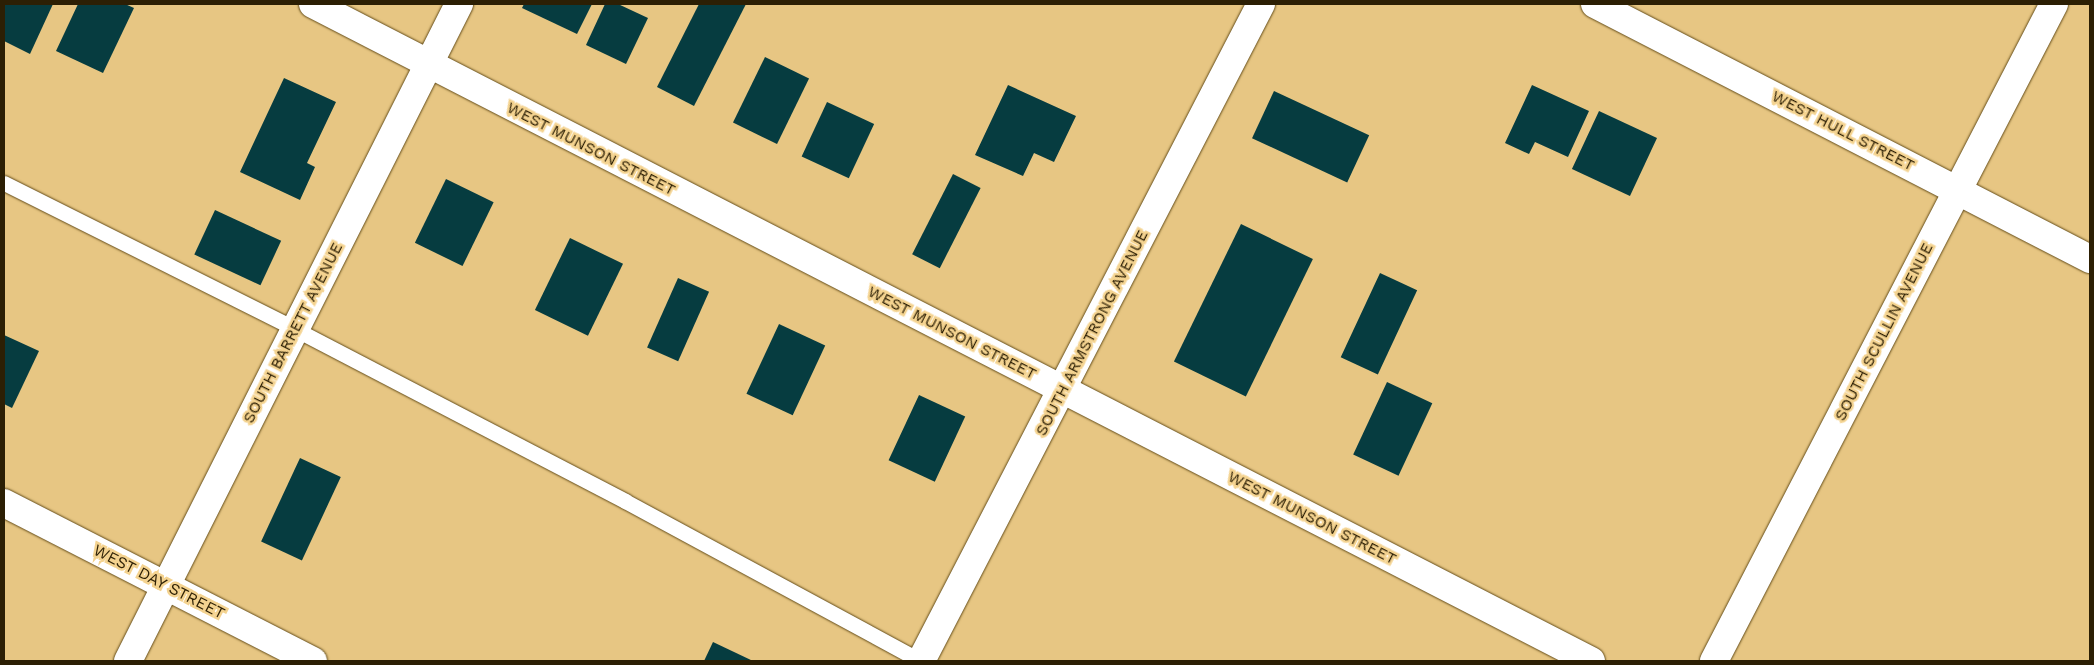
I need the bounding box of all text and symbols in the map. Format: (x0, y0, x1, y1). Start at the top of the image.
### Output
street label: WEST HULL STREET (1768, 87, 1918, 175)
street label: WEST MUNSON STREET (503, 98, 679, 200)
street label: SOUTH ARMSTRONG AVENUE (1031, 226, 1153, 440)
street label: SOUTH BARRETT AVENUE (239, 239, 347, 427)
street label: SOUTH SCULLIN AVENUE (1831, 240, 1937, 424)
street label: WEST MUNSON STREET (864, 282, 1040, 384)
street label: WEST MUNSON STREET (1224, 467, 1400, 569)
street label: WEST DAY STREET (90, 540, 228, 624)

